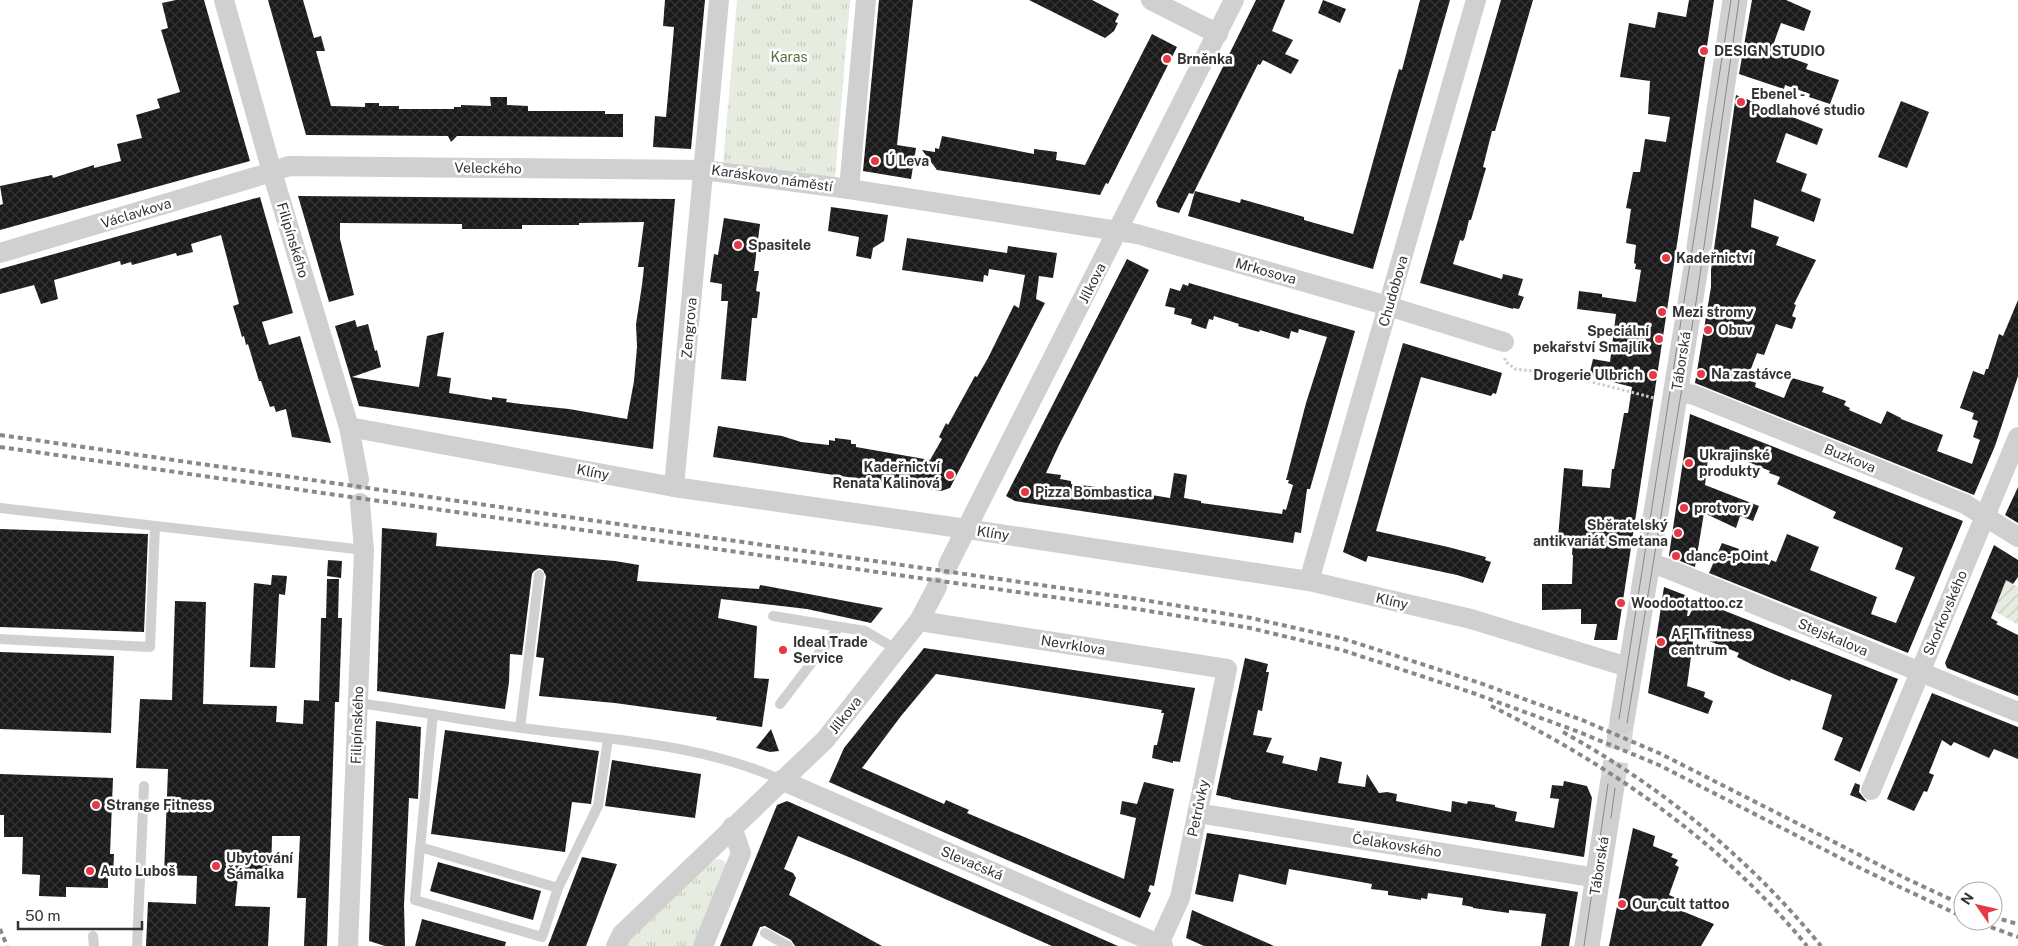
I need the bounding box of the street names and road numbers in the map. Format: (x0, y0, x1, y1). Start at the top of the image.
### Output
street label: Veleckého (454, 159, 522, 177)
street label: Karáskovo náměstí (710, 162, 834, 195)
street label: Václavkova (99, 195, 173, 231)
street label: Filipínského (274, 200, 312, 280)
street label: Chudobova (1375, 254, 1411, 328)
street label: Mrkosova (1234, 255, 1298, 287)
street label: Jílkova (1075, 260, 1109, 306)
street label: Zengrova (678, 297, 700, 359)
street label: Táborská (1668, 330, 1694, 392)
street label: Buzkova (1822, 440, 1878, 476)
street label: Klíny (575, 461, 611, 483)
street label: Klíny (976, 523, 1011, 544)
street label: Skorkovského (1920, 568, 1970, 658)
street label: Klíny (1374, 590, 1410, 613)
street label: Stejskalova (1795, 615, 1871, 659)
street label: Nevrklova (1040, 632, 1106, 658)
street label: Filipínského (348, 686, 366, 764)
street label: Jílkova (825, 693, 865, 737)
street label: Petrůvky (1184, 777, 1212, 838)
street label: Čelakovského (1351, 829, 1443, 860)
street label: Táborská (1586, 835, 1612, 897)
street label: Slevačská (939, 843, 1005, 883)

